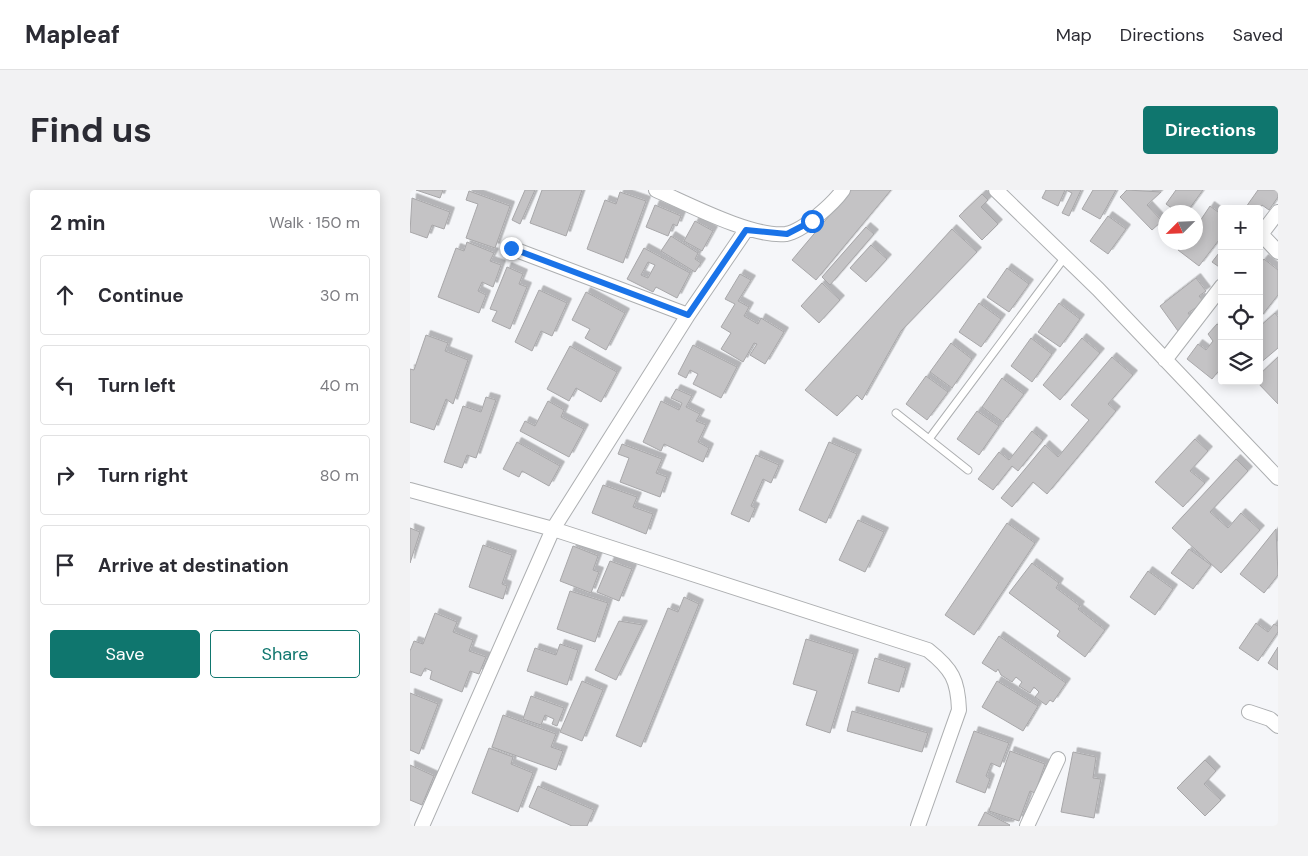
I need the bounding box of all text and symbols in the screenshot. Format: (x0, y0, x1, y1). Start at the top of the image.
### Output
text: Mapleaf (25, 19, 120, 50)
text: Map (1056, 23, 1092, 47)
text: Directions (1120, 23, 1205, 47)
text: Saved (1233, 23, 1283, 47)
button: Directions (1143, 106, 1278, 154)
text: Find us (30, 107, 152, 153)
north arrow (1158, 205, 1203, 250)
map controls (1218, 205, 1263, 385)
button: + (1218, 205, 1263, 250)
text: 2 min (50, 209, 106, 237)
route start (801, 210, 824, 233)
text: Walk · 150 m (269, 212, 360, 233)
route end (500, 237, 523, 260)
button: − (1218, 250, 1263, 295)
icon: ahead (51, 281, 79, 309)
text: Continue (98, 283, 184, 308)
text: 30 m (320, 285, 359, 306)
button: locate (1218, 295, 1263, 340)
button: layers (1218, 340, 1263, 385)
icon: left (51, 371, 79, 399)
text: Turn left (98, 373, 176, 398)
text: 40 m (320, 375, 359, 396)
icon: right (51, 461, 79, 489)
text: Turn right (98, 463, 188, 488)
text: 80 m (320, 465, 359, 486)
icon: arrive (51, 551, 79, 579)
text: Arrive at destination (98, 553, 289, 578)
button: Save (50, 630, 200, 678)
button: Share (210, 630, 360, 678)

